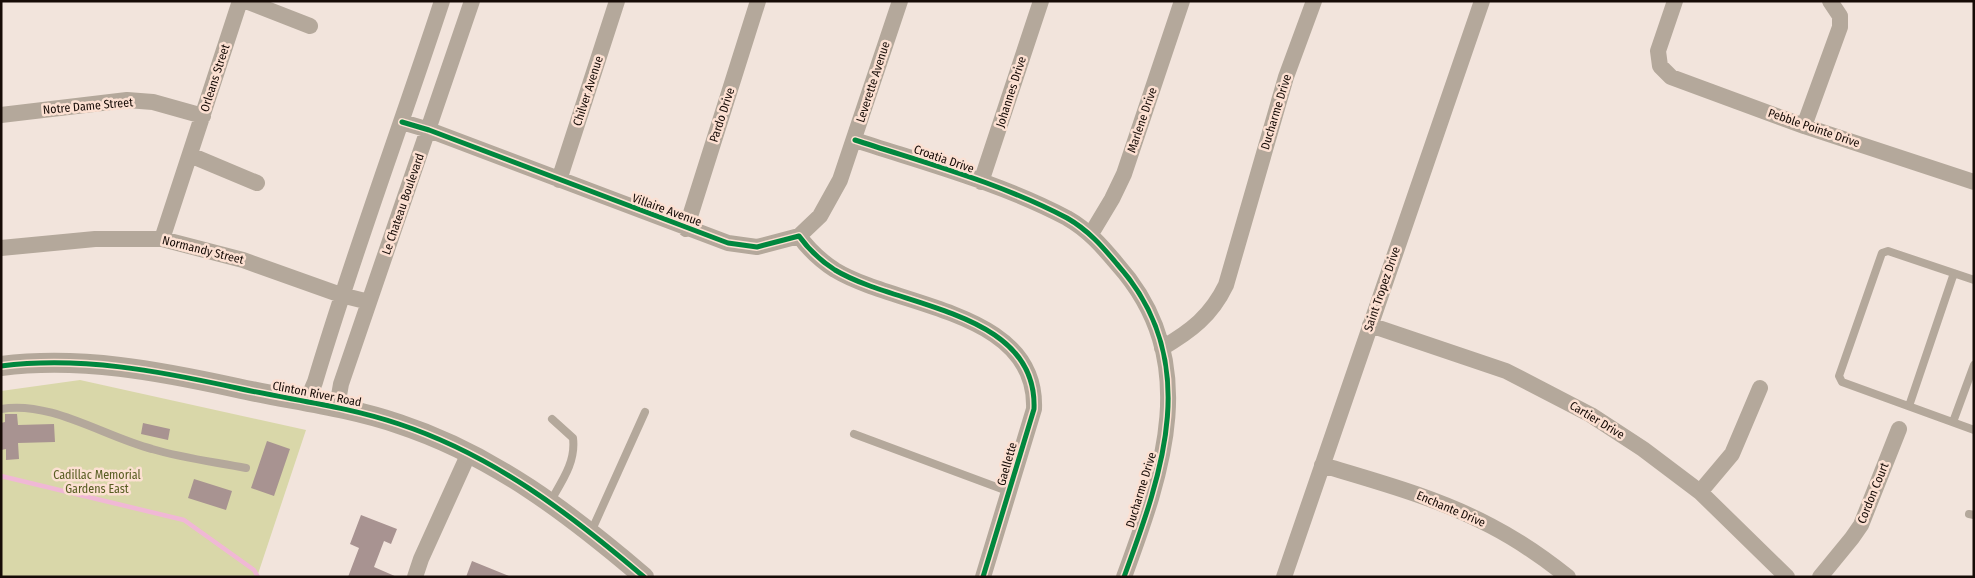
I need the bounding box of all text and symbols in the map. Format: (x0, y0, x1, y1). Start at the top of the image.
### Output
street label: Leverette Avenue (853, 40, 893, 124)
street label: Orleans Street (197, 42, 233, 114)
street label: Chilver Avenue (570, 54, 606, 128)
street label: Johannes Drive (993, 55, 1029, 129)
street label: Ducharme Drive (1258, 73, 1294, 151)
street label: Marlene Drive (1124, 85, 1160, 154)
street label: Pardo Drive (707, 86, 737, 144)
street label: Notre Dame Street (42, 95, 134, 117)
street label: Pebble Pointe Drive (1766, 106, 1862, 150)
street label: Croatia Drive (912, 142, 976, 176)
street label: Le Chateau Boulevard (379, 152, 427, 256)
street label: Villaire Avenue (630, 191, 704, 229)
street label: Normandy Street (161, 233, 245, 267)
street label: Saint Tropez Drive (1361, 245, 1403, 333)
street label: Clinton River Road (271, 379, 363, 409)
street label: Cartier Drive (1567, 398, 1627, 442)
street label: Gaellette (994, 441, 1020, 487)
street label: Ducharme Drive (1123, 451, 1159, 529)
street label: Cordon Court (1854, 460, 1892, 526)
park label: Cadillac Memorial Gardens East (53, 468, 141, 496)
street label: Enchante Drive (1414, 488, 1488, 530)

